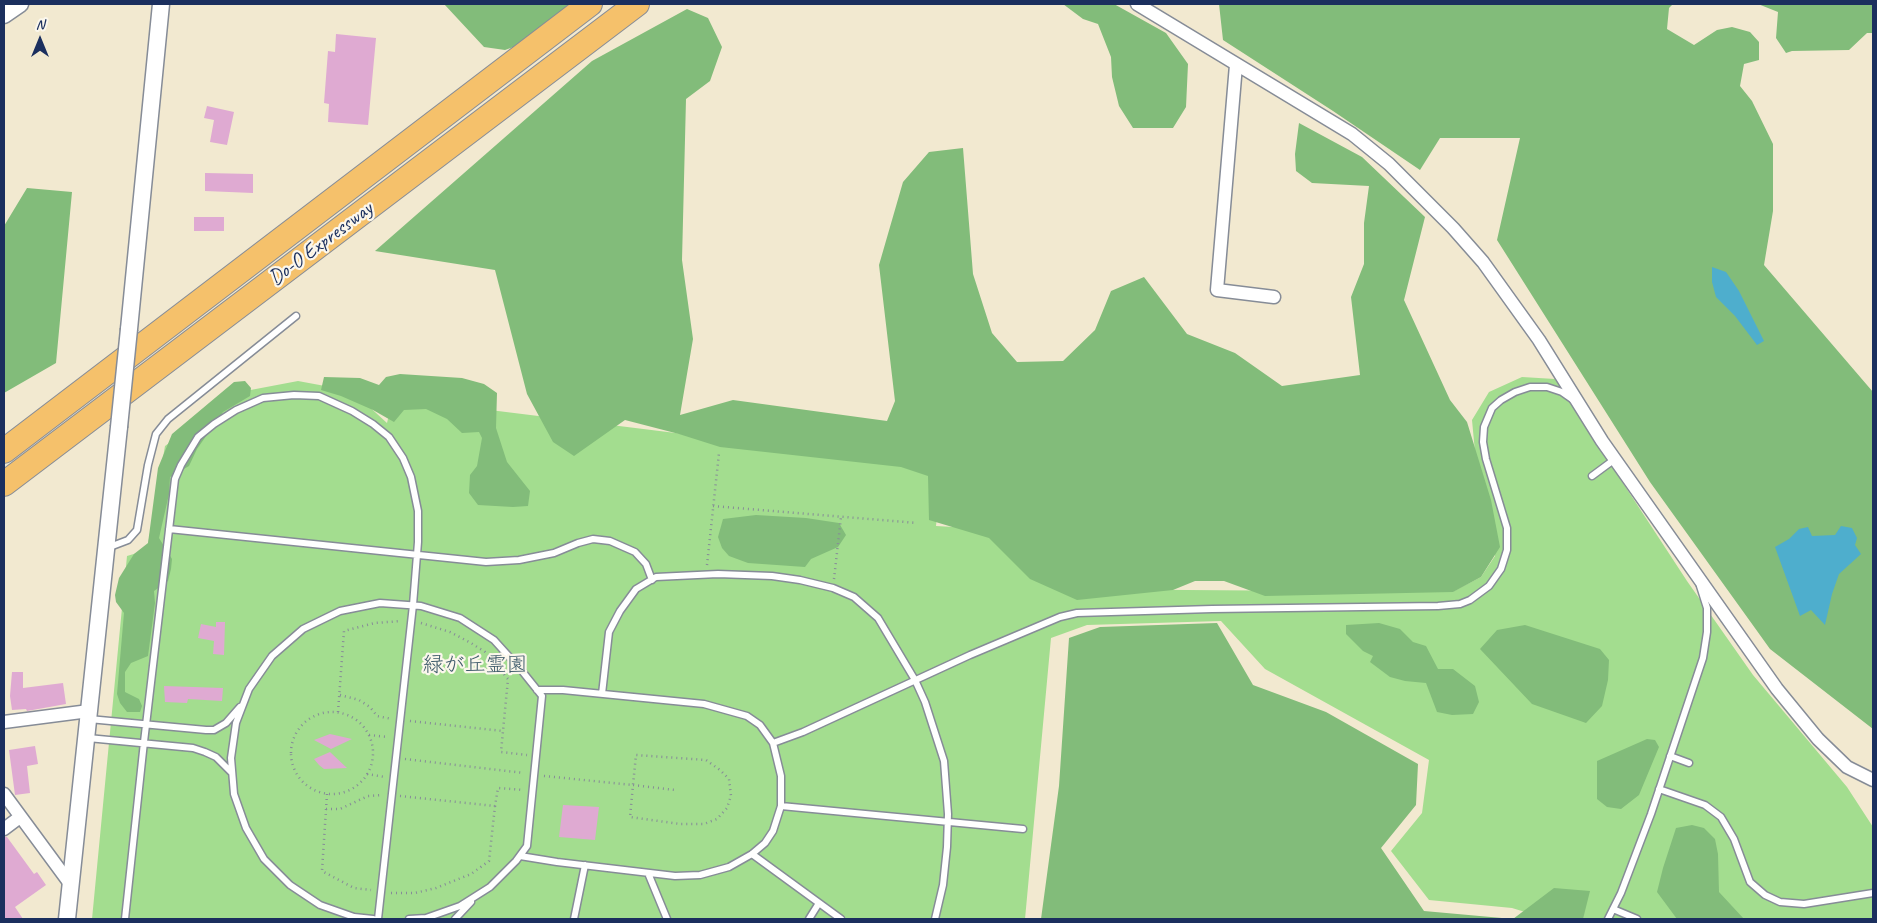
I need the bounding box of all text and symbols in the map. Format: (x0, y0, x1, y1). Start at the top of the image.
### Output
north arrow (15, 15, 65, 65)
text: N (36, 16, 44, 33)
street label: Do-O Expressway (264, 197, 378, 291)
park label: 緑が丘霊園 (423, 652, 527, 678)

